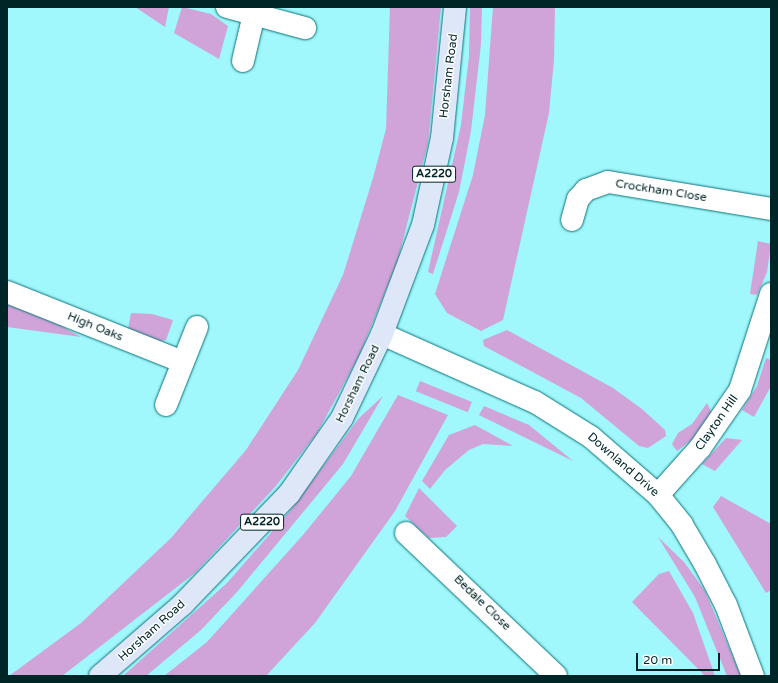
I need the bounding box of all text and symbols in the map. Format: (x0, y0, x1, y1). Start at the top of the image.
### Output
street label: Horsham Road (437, 33, 461, 119)
road number: A2220 (412, 165, 456, 183)
street label: Crockham Close (614, 177, 708, 205)
street label: High Oaks (65, 309, 125, 345)
street label: Horsham Road (333, 343, 383, 425)
street label: Clayton Hill (693, 392, 741, 454)
street label: Downland Drive (584, 430, 662, 500)
road number: A2220 (240, 513, 284, 531)
street label: Bedale Close (451, 572, 513, 634)
street label: Horsham Road (116, 597, 188, 665)
scale bar (638, 645, 722, 671)
text: 20 m (643, 653, 672, 667)

